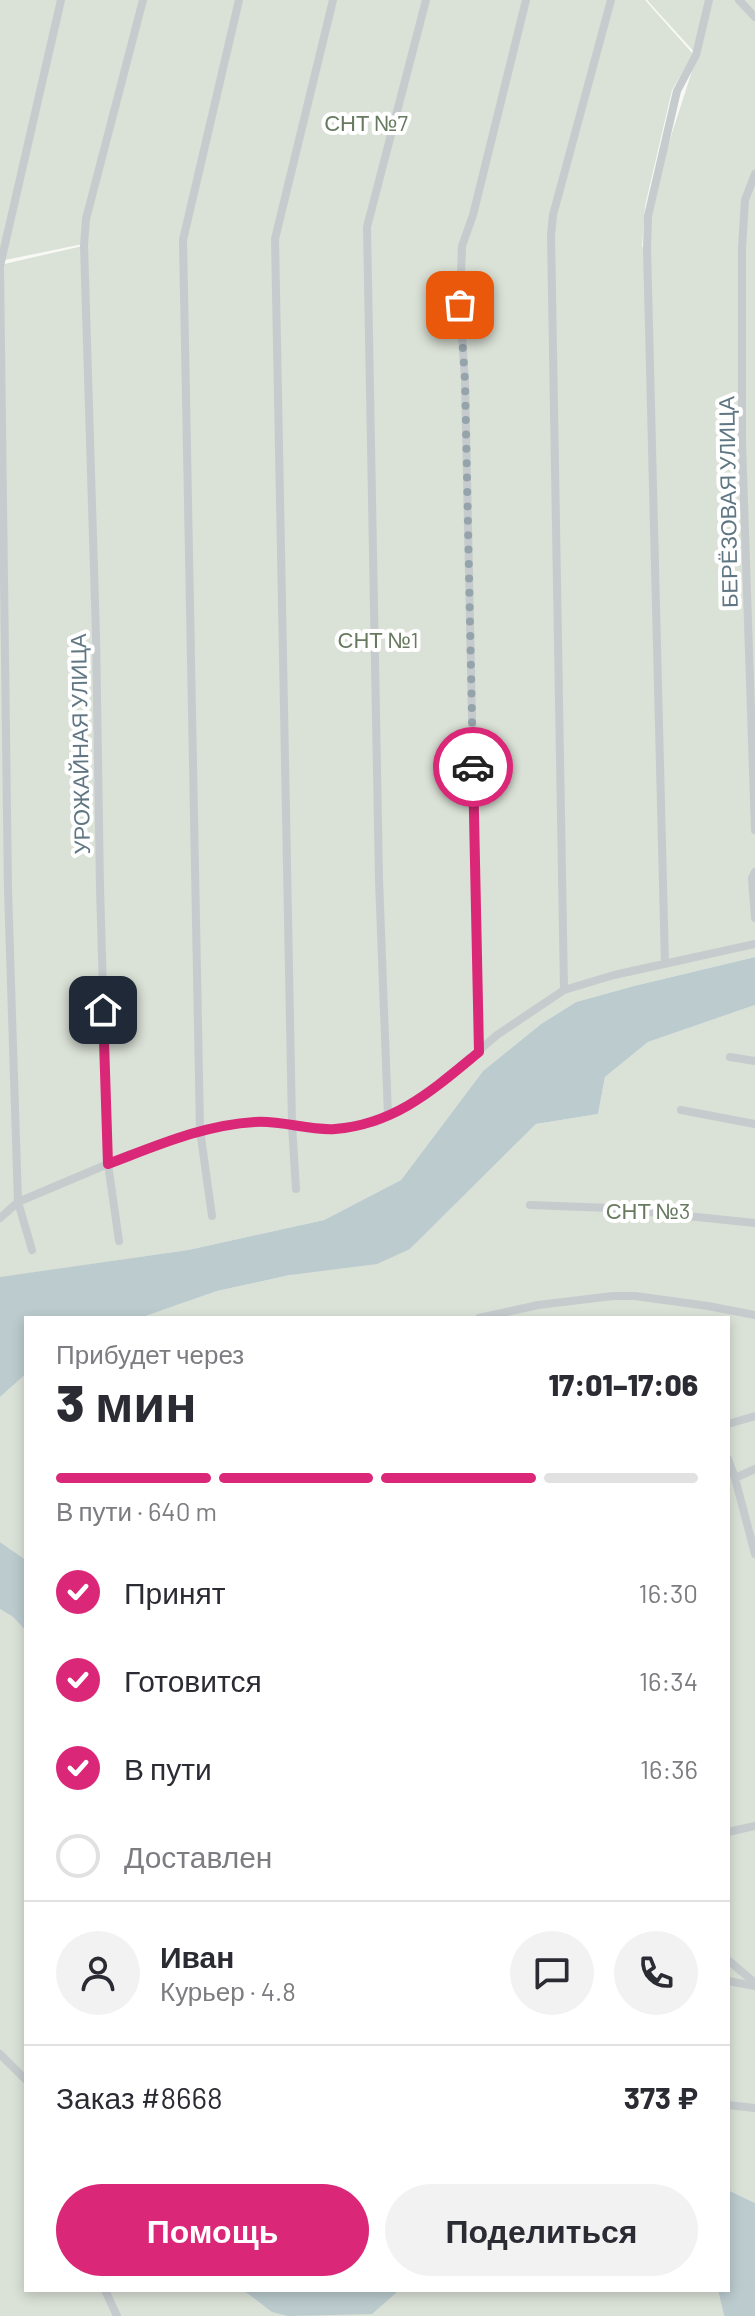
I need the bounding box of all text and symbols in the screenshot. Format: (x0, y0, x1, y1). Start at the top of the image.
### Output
park label: СНТ №7 (324, 109, 408, 135)
pin (426, 271, 494, 339)
icon: bag (438, 283, 482, 327)
street label: БЕРЁЗОВАЯ УЛИЦА (712, 395, 743, 608)
park label: СНТ №1 (338, 626, 418, 652)
street label: УРОЖАЙНАЯ УЛИЦА (64, 633, 95, 855)
courier (433, 727, 513, 807)
icon: car (451, 745, 495, 789)
pin (69, 976, 137, 1044)
icon: home (81, 988, 125, 1032)
park label: СНТ №3 (606, 1197, 690, 1223)
text: Прибудет через (56, 1338, 244, 1369)
text: 17:01–17:06 (548, 1366, 698, 1402)
text: 3 мин (56, 1370, 197, 1432)
text: В пути · 640 m (56, 1495, 217, 1526)
icon: check (56, 1570, 100, 1614)
text: Принят (124, 1574, 226, 1610)
text: 16:30 (639, 1577, 698, 1608)
icon: check (56, 1658, 100, 1702)
text: Готовится (124, 1662, 262, 1698)
text: 16:34 (639, 1665, 698, 1696)
icon: check (56, 1746, 100, 1790)
text: В пути (124, 1750, 212, 1786)
text: 16:36 (640, 1753, 698, 1784)
text: Доставлен (124, 1838, 272, 1874)
button: person (56, 1931, 140, 2015)
button: chat (510, 1931, 594, 2015)
button: phone (614, 1931, 698, 2015)
text: Иван (160, 1938, 234, 1974)
text: Курьер · 4.8 (160, 1975, 296, 2006)
text: Заказ #8668 (56, 2079, 223, 2115)
text: 373 ₽ (624, 2079, 698, 2115)
button: Помощь (56, 2184, 369, 2276)
button: Поделиться (385, 2184, 698, 2276)

